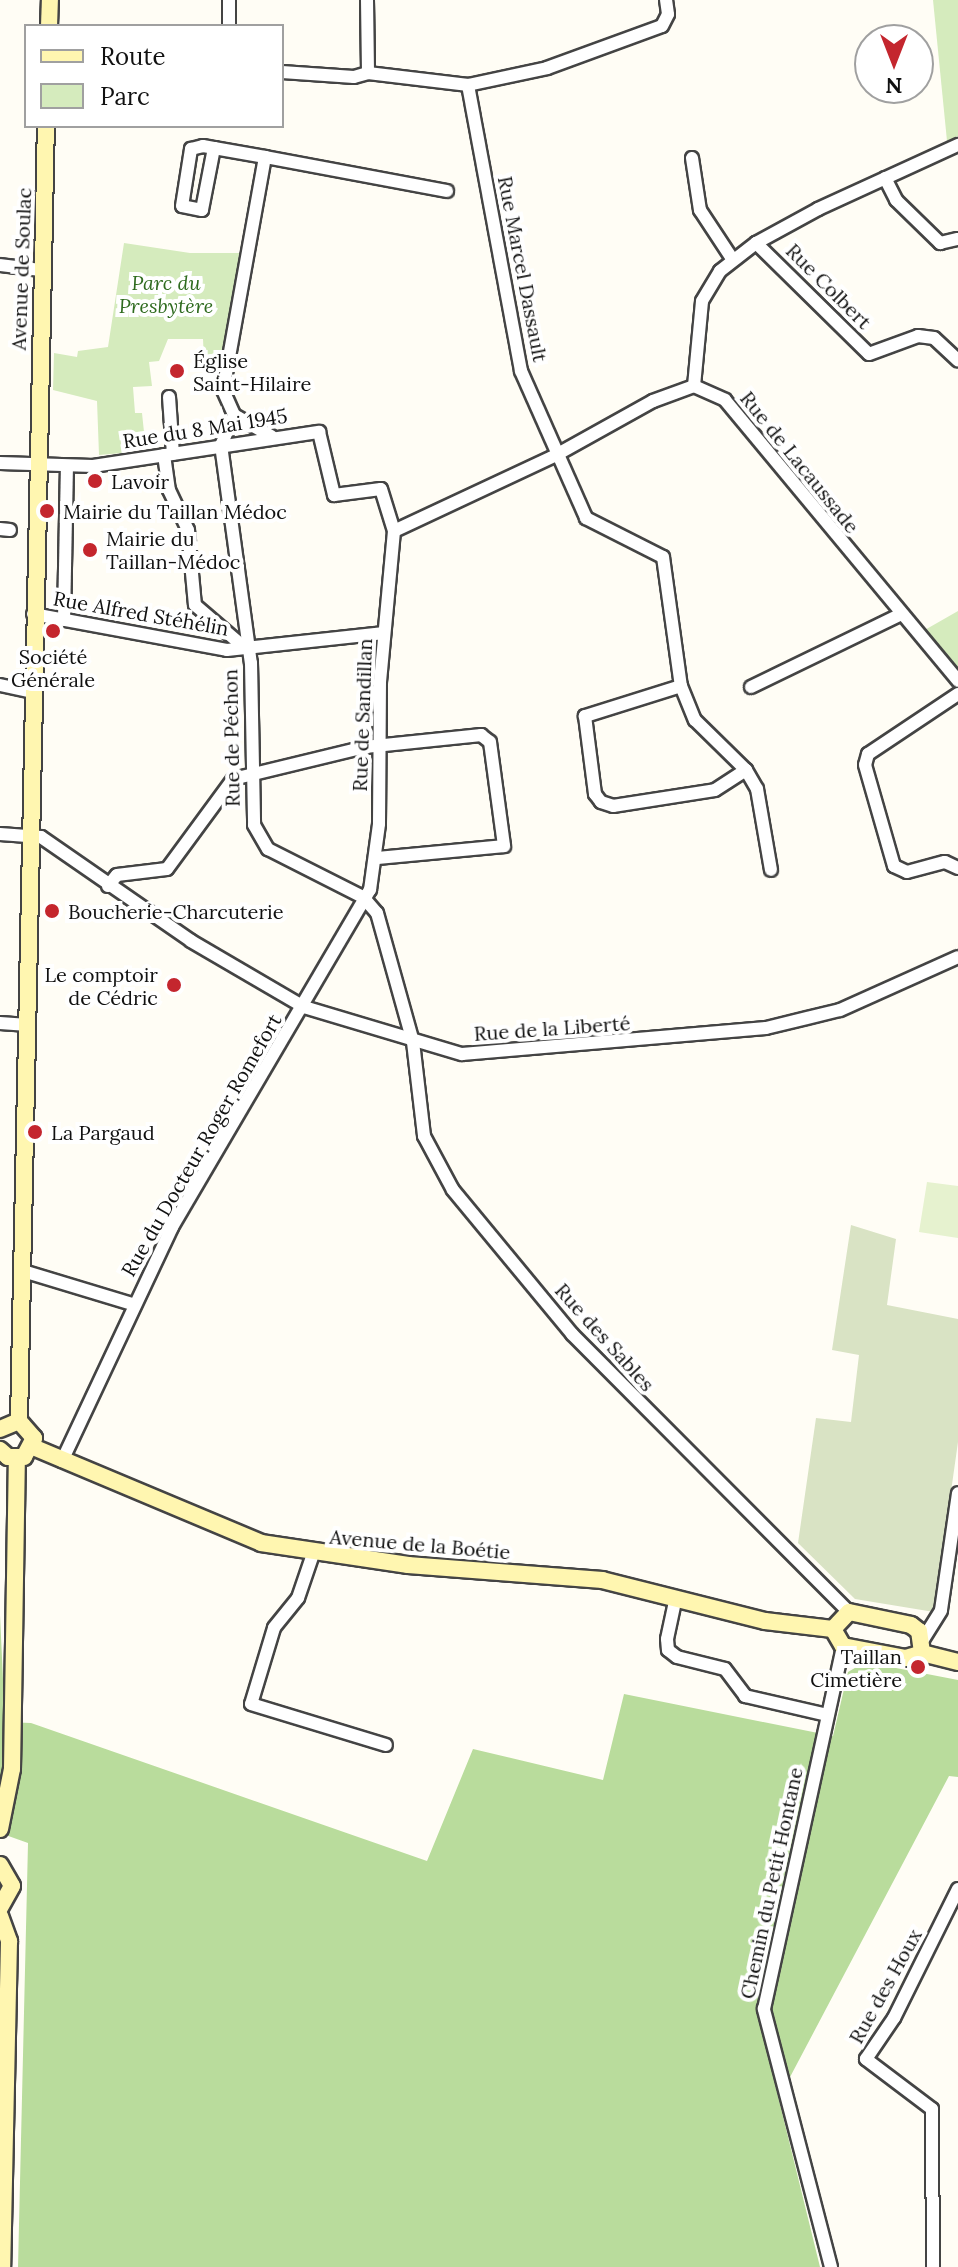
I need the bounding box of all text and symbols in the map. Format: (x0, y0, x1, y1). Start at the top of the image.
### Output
legend (24, 24, 284, 128)
north arrow (854, 24, 934, 104)
text: Route (100, 41, 166, 72)
text: N (886, 72, 903, 100)
text: Parc (100, 81, 150, 112)
street label: Rue Marcel Dassault (493, 174, 553, 364)
street label: Avenue de Soulac (6, 187, 36, 351)
street label: Rue Colbert (781, 238, 877, 334)
park label: Parc du Presbytère (119, 271, 213, 318)
place label: Église Saint-Hilaire (193, 348, 311, 395)
marker: Église Saint-Hilaire (168, 362, 186, 380)
street label: Rue de Lacaussade (735, 386, 865, 538)
street label: Rue du 8 Mai 1945 (121, 403, 289, 453)
place label: Lavoir (111, 469, 169, 493)
marker: Lavoir (86, 472, 104, 490)
place label: Mairie du Taillan Médoc (63, 499, 287, 523)
marker: Mairie du Taillan Médoc (38, 502, 56, 520)
place label: Mairie du Taillan-Médoc (106, 526, 240, 573)
marker: Mairie du Taillan-Médoc (81, 541, 99, 559)
street label: Rue Alfred Stéhélin (51, 586, 231, 640)
marker: Société Générale (44, 622, 62, 640)
street label: Rue de Sandillan (347, 638, 377, 792)
place label: Société Générale (11, 644, 95, 691)
street label: Rue de Péchon (218, 669, 244, 807)
place label: Boucherie-Charcuterie (68, 899, 284, 923)
marker: Boucherie-Charcuterie (43, 902, 61, 920)
place label: Le comptoir de Cédric (45, 962, 158, 1009)
marker: Le comptoir de Cédric (165, 976, 183, 994)
street label: Rue du Docteur Roger Romefort (116, 1010, 286, 1280)
street label: Rue de la Liberté (473, 1011, 631, 1045)
place label: La Pargaud (51, 1120, 155, 1144)
marker: La Pargaud (26, 1123, 44, 1141)
street label: Rue des Sables (550, 1278, 660, 1396)
street label: Avenue de la Boétie (329, 1524, 511, 1564)
place label: Taillan Cimetière (810, 1644, 902, 1691)
marker: Taillan Cimetière (909, 1658, 927, 1676)
street label: Chemin du Petit Hontane (735, 1765, 807, 2001)
street label: Rue des Houx (844, 1925, 926, 2047)

